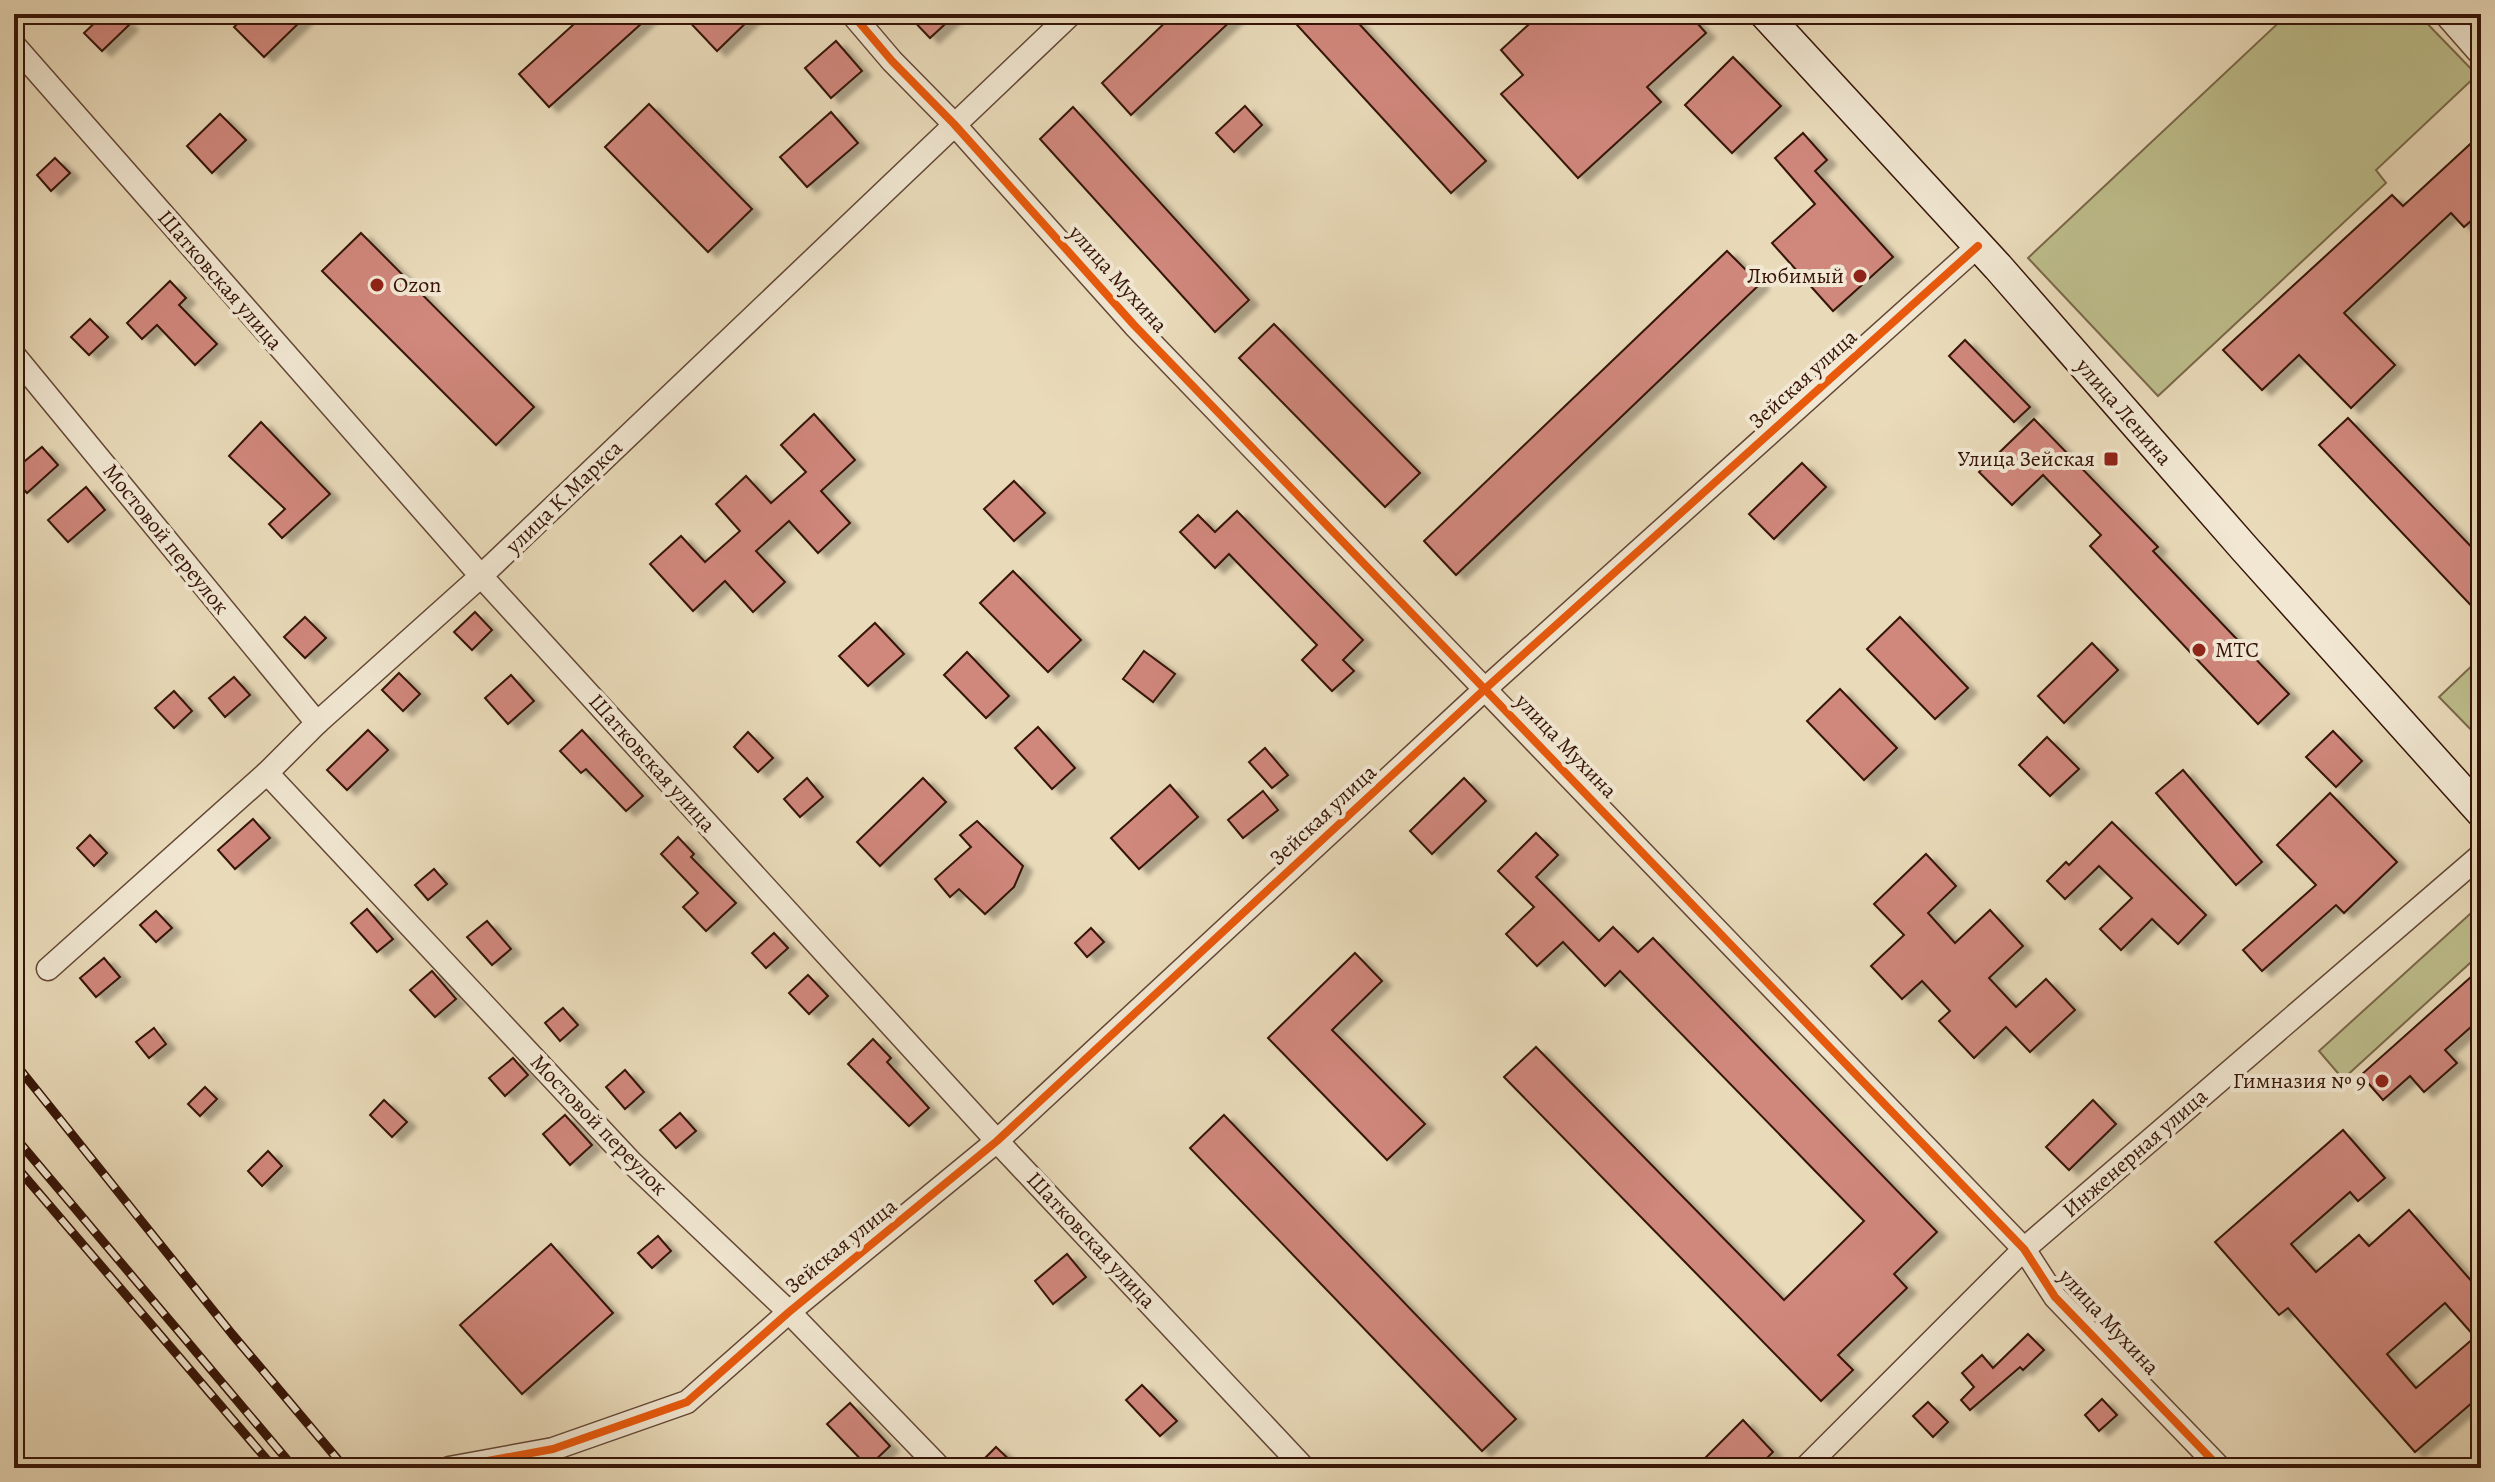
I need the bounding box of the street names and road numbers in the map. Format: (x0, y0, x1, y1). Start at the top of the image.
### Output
street label: Шатковская улица (151, 203, 290, 357)
street label: улица Мухина (1061, 218, 1175, 340)
street label: Зейская улица (1742, 322, 1864, 436)
street label: улица Ленина (2068, 351, 2180, 473)
street label: улица К.Маркса (498, 433, 630, 561)
street label: Мостовой переулок (96, 457, 236, 621)
street label: улица Мухина (1508, 686, 1624, 806)
street label: Шатковская улица (582, 687, 723, 840)
street label: Зейская улица (1263, 757, 1384, 872)
street label: Мостовой переулок (524, 1048, 674, 1202)
street label: Инженерная улица (2056, 1081, 2215, 1225)
street label: Шатковская улица (1020, 1165, 1163, 1316)
street label: Зейская улица (779, 1191, 904, 1300)
street label: улица Мухина (2051, 1262, 2167, 1382)

